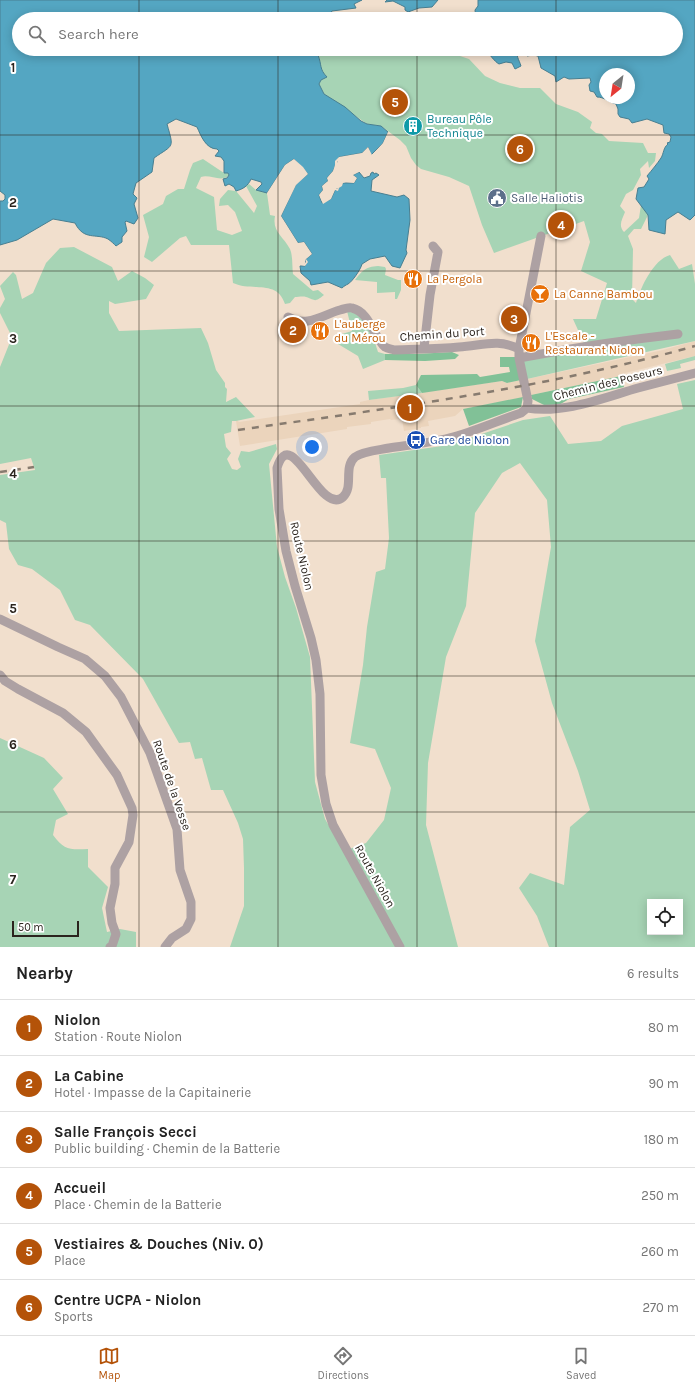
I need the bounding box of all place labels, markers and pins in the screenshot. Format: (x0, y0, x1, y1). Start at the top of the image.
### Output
pin: 5 (382, 87, 408, 117)
place label: Bureau Pôle Technique (427, 112, 492, 140)
building icon: Bureau Pôle Technique (402, 115, 424, 137)
pin: 6 (507, 134, 533, 164)
public building icon: Salle Haliotis (486, 187, 508, 209)
place label: Salle Haliotis (511, 191, 583, 205)
pin: 4 (548, 210, 574, 240)
restaurant icon: La Pergola (402, 268, 424, 290)
place label: La Pergola (427, 272, 482, 286)
bar icon: La Canne Bambou (529, 283, 551, 305)
place label: La Canne Bambou (554, 287, 653, 301)
pin: 3 (501, 304, 527, 334)
pin: 2 (280, 315, 306, 345)
place label: L'auberge du Mérou (334, 317, 386, 345)
restaurant icon: L'auberge du Mérou (309, 320, 331, 342)
place label: L'Escale - Restaurant Niolon (545, 329, 644, 357)
restaurant icon: L'Escale - Restaurant Niolon (520, 332, 542, 354)
pin: 1 (397, 393, 423, 423)
bus stop icon: Gare de Niolon (405, 429, 427, 451)
place label: Gare de Niolon (430, 433, 509, 447)

